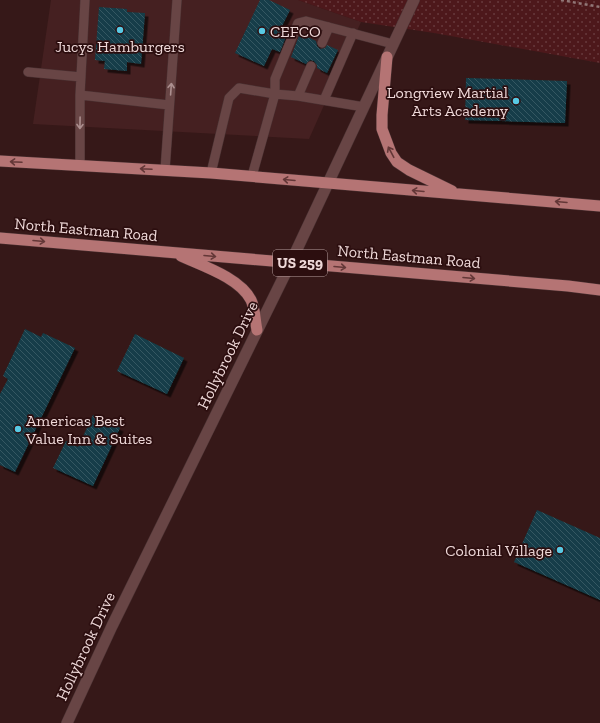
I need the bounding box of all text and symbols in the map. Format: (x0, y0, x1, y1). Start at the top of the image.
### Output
place label: CEFCO (270, 22, 321, 41)
marker: Jucys Hamburgers (115, 25, 125, 35)
marker: CEFCO (257, 26, 267, 36)
place label: Jucys Hamburgers (55, 37, 185, 56)
one-way arrow (167, 83, 174, 96)
place label: Longview Martial Arts Academy (387, 83, 509, 120)
marker: Longview Martial Arts Academy (511, 96, 521, 106)
one-way arrow (76, 116, 84, 129)
one-way arrow (387, 146, 394, 158)
one-way arrow (10, 159, 23, 166)
one-way arrow (140, 166, 153, 173)
one-way arrow (283, 176, 296, 184)
one-way arrow (412, 187, 425, 194)
one-way arrow (555, 199, 568, 206)
street label: North Eastman Road (14, 214, 159, 245)
one-way arrow (32, 238, 45, 245)
street label: North Eastman Road (337, 241, 482, 272)
road number: US 259 (273, 250, 327, 276)
one-way arrow (203, 252, 216, 259)
one-way arrow (333, 263, 346, 270)
one-way arrow (462, 274, 475, 281)
street label: Hollybrook Drive (193, 298, 262, 412)
place label: Americas Best Value Inn & Suites (25, 411, 152, 448)
marker: Americas Best Value Inn & Suites (13, 424, 23, 434)
place label: Colonial Village (445, 541, 552, 560)
marker: Colonial Village (555, 545, 565, 555)
street label: Hollybrook Drive (52, 589, 119, 704)

